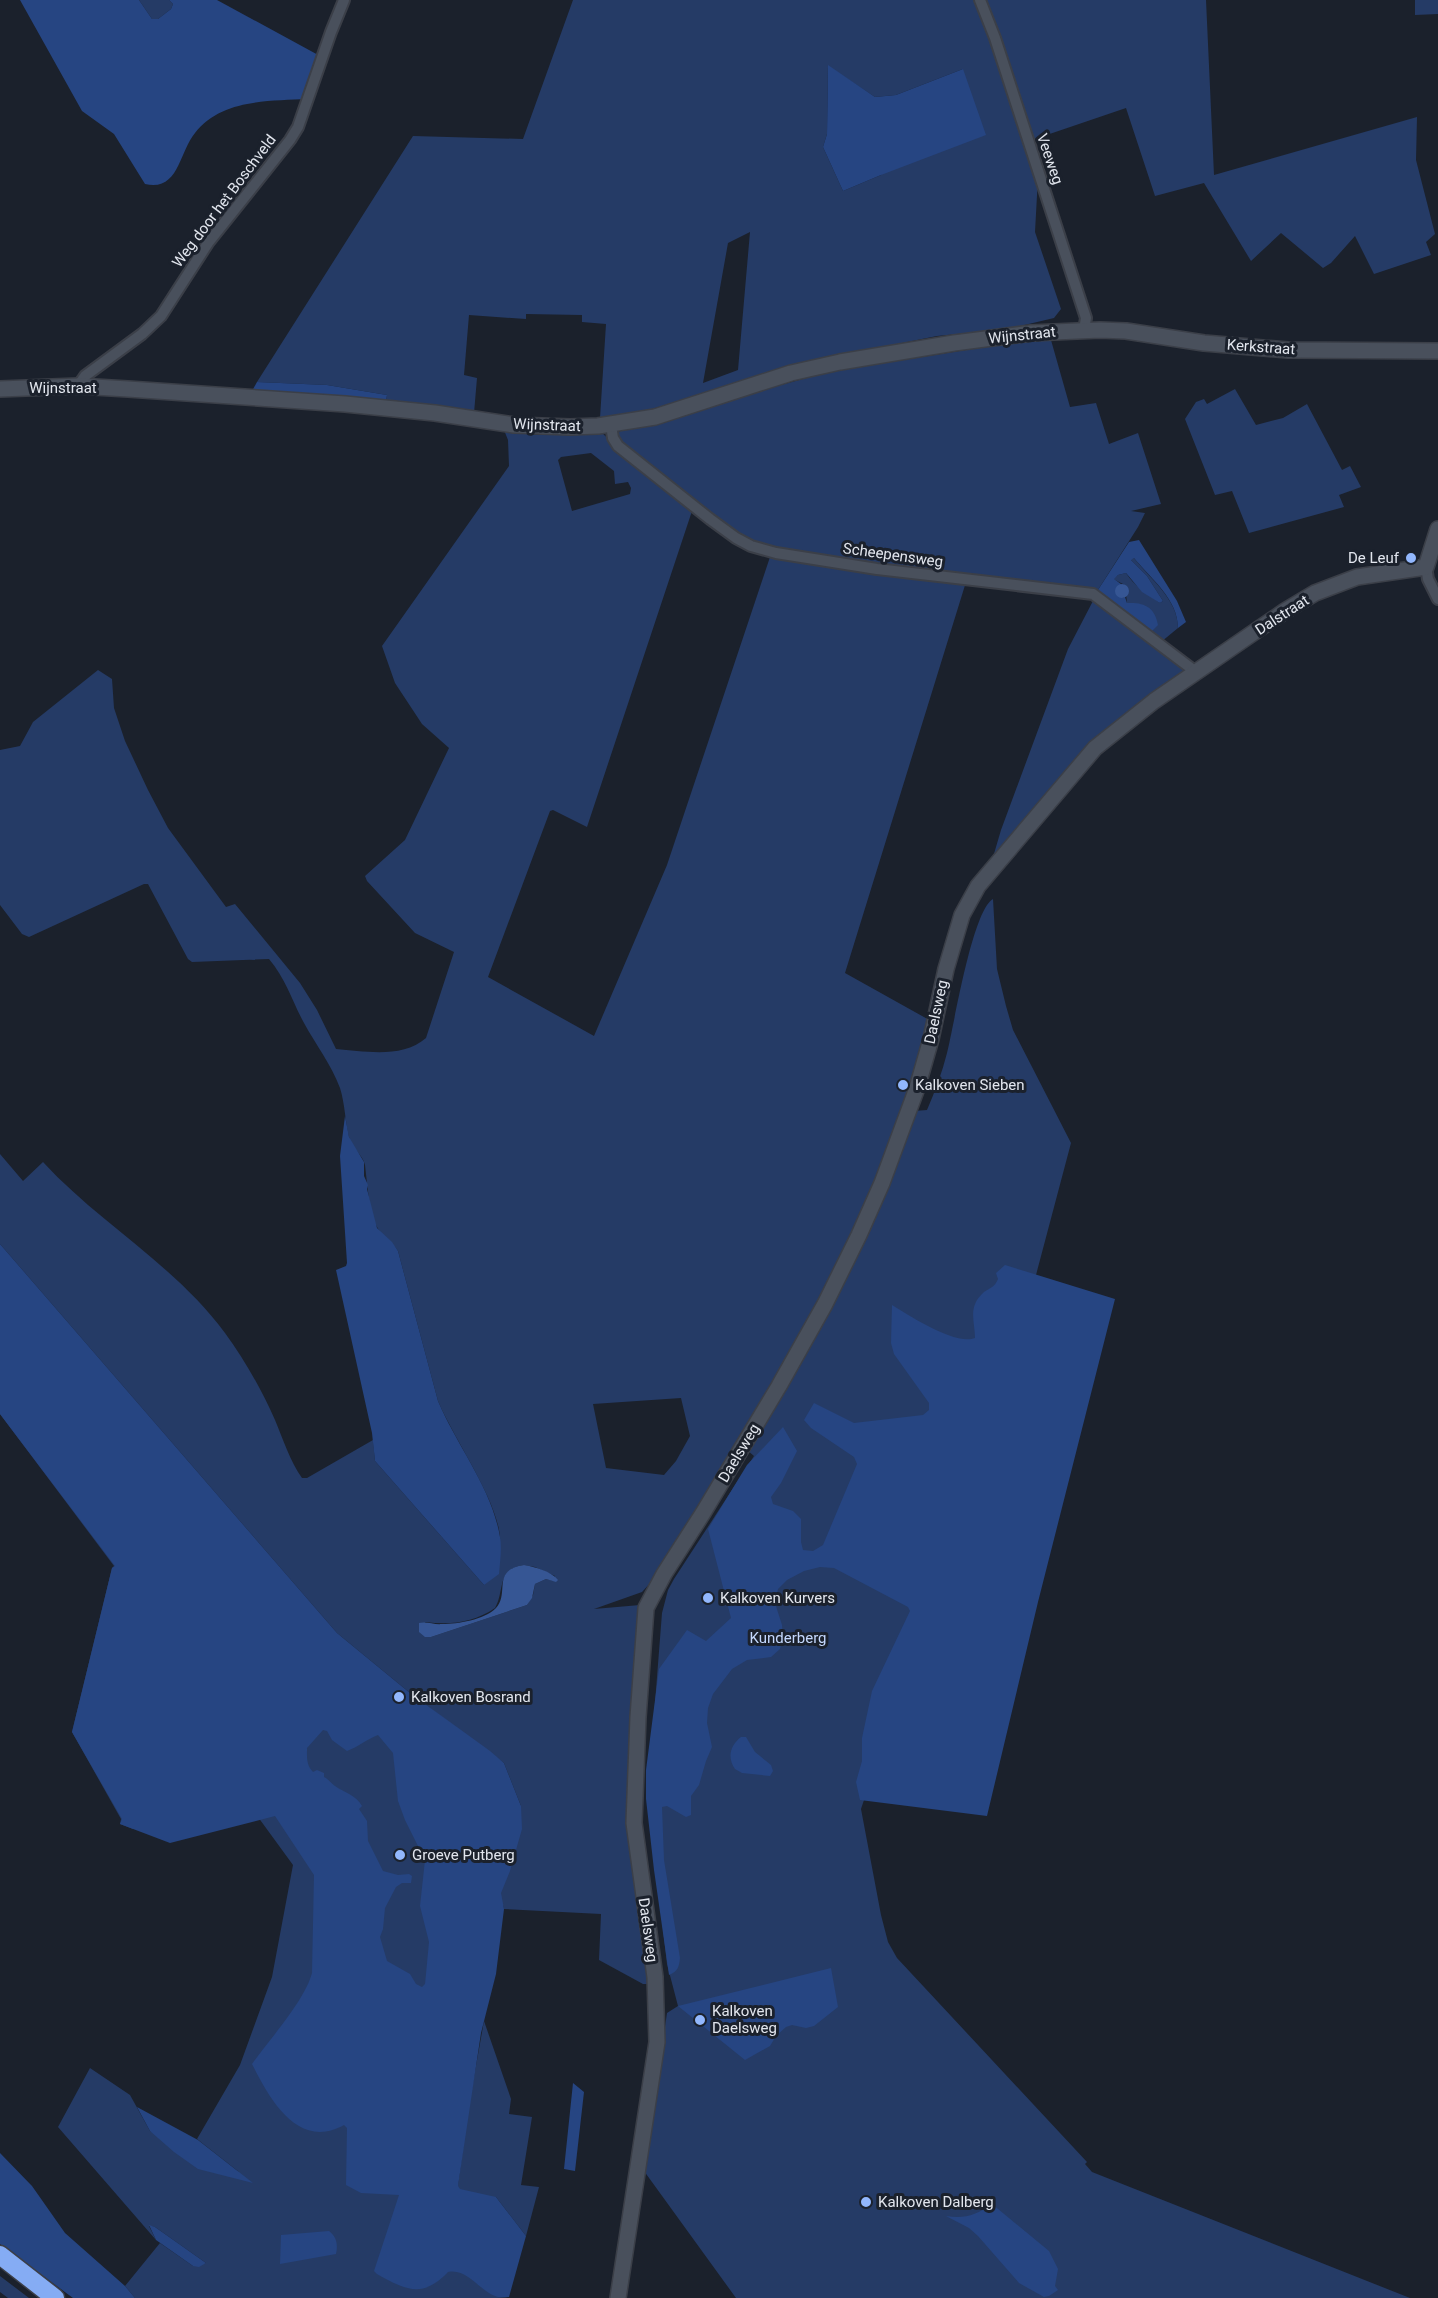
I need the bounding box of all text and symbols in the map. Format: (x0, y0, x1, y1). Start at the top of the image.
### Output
street label: Weg door het Boschveld (168, 131, 280, 271)
street label: Veeweg (1033, 131, 1067, 187)
street label: Wijnstraat (987, 323, 1057, 347)
street label: Kerkstraat (1226, 336, 1296, 358)
street label: Wijnstraat (29, 379, 97, 397)
street label: Wijnstraat (513, 415, 581, 435)
street label: Scheepensweg (842, 539, 944, 571)
place label: De Leuf (1348, 549, 1400, 567)
marker: De Leuf (1404, 551, 1418, 565)
street label: Dalstraat (1252, 591, 1312, 639)
street label: Daelsweg (920, 978, 952, 1046)
place label: Kalkoven Sieben (915, 1076, 1025, 1094)
marker: Kalkoven Sieben (896, 1078, 910, 1092)
street label: Daelsweg (715, 1421, 763, 1485)
place label: Kalkoven Kurvers (720, 1589, 835, 1607)
marker: Kalkoven Kurvers (701, 1591, 715, 1605)
park label: Kunderberg (749, 1629, 827, 1647)
place label: Kalkoven Bosrand (411, 1688, 531, 1706)
marker: Kalkoven Bosrand (392, 1690, 406, 1704)
place label: Groeve Putberg (412, 1846, 515, 1864)
marker: Groeve Putberg (393, 1848, 407, 1862)
street label: Daelsweg (635, 1897, 661, 1963)
place label: Kalkoven Daelsweg (712, 2002, 777, 2037)
marker: Kalkoven Daelsweg (693, 2013, 707, 2027)
place label: Kalkoven Dalberg (878, 2193, 994, 2211)
marker: Kalkoven Dalberg (859, 2195, 873, 2209)

